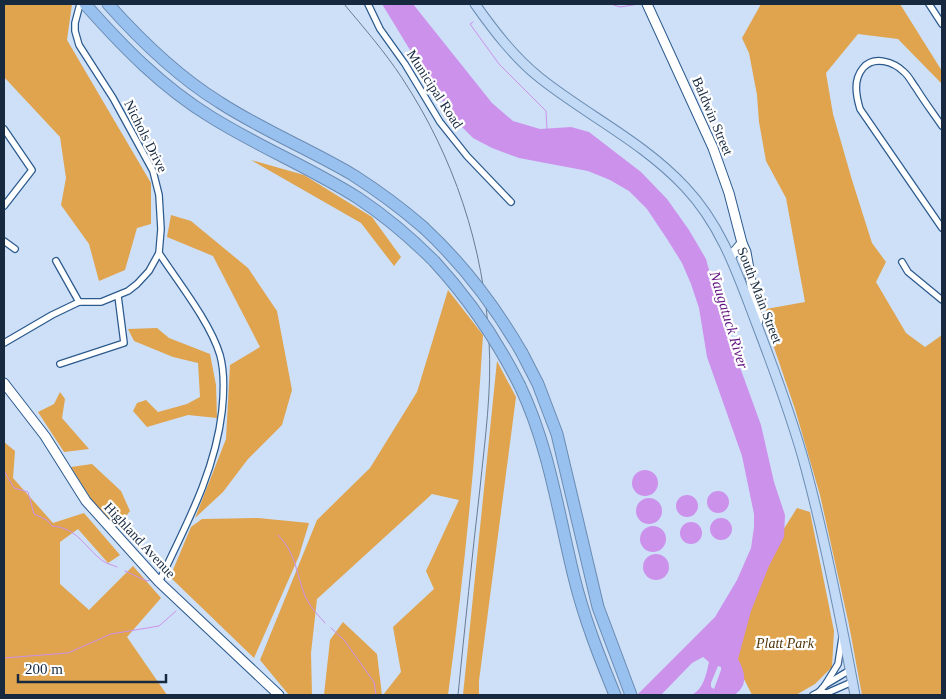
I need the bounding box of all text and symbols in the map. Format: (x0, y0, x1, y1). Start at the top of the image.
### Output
street label: Municipal Road (404, 47, 466, 131)
street label: Baldwin Street (689, 75, 736, 158)
street label: Nichols Drive (121, 98, 170, 175)
street label: South Main Street (734, 245, 785, 346)
water label: Naugatuck River (706, 268, 751, 371)
street label: Highland Avenue (101, 500, 178, 581)
park label: Platt Park (755, 636, 815, 651)
scale bar (18, 652, 165, 684)
text: 200 m (25, 661, 63, 677)

